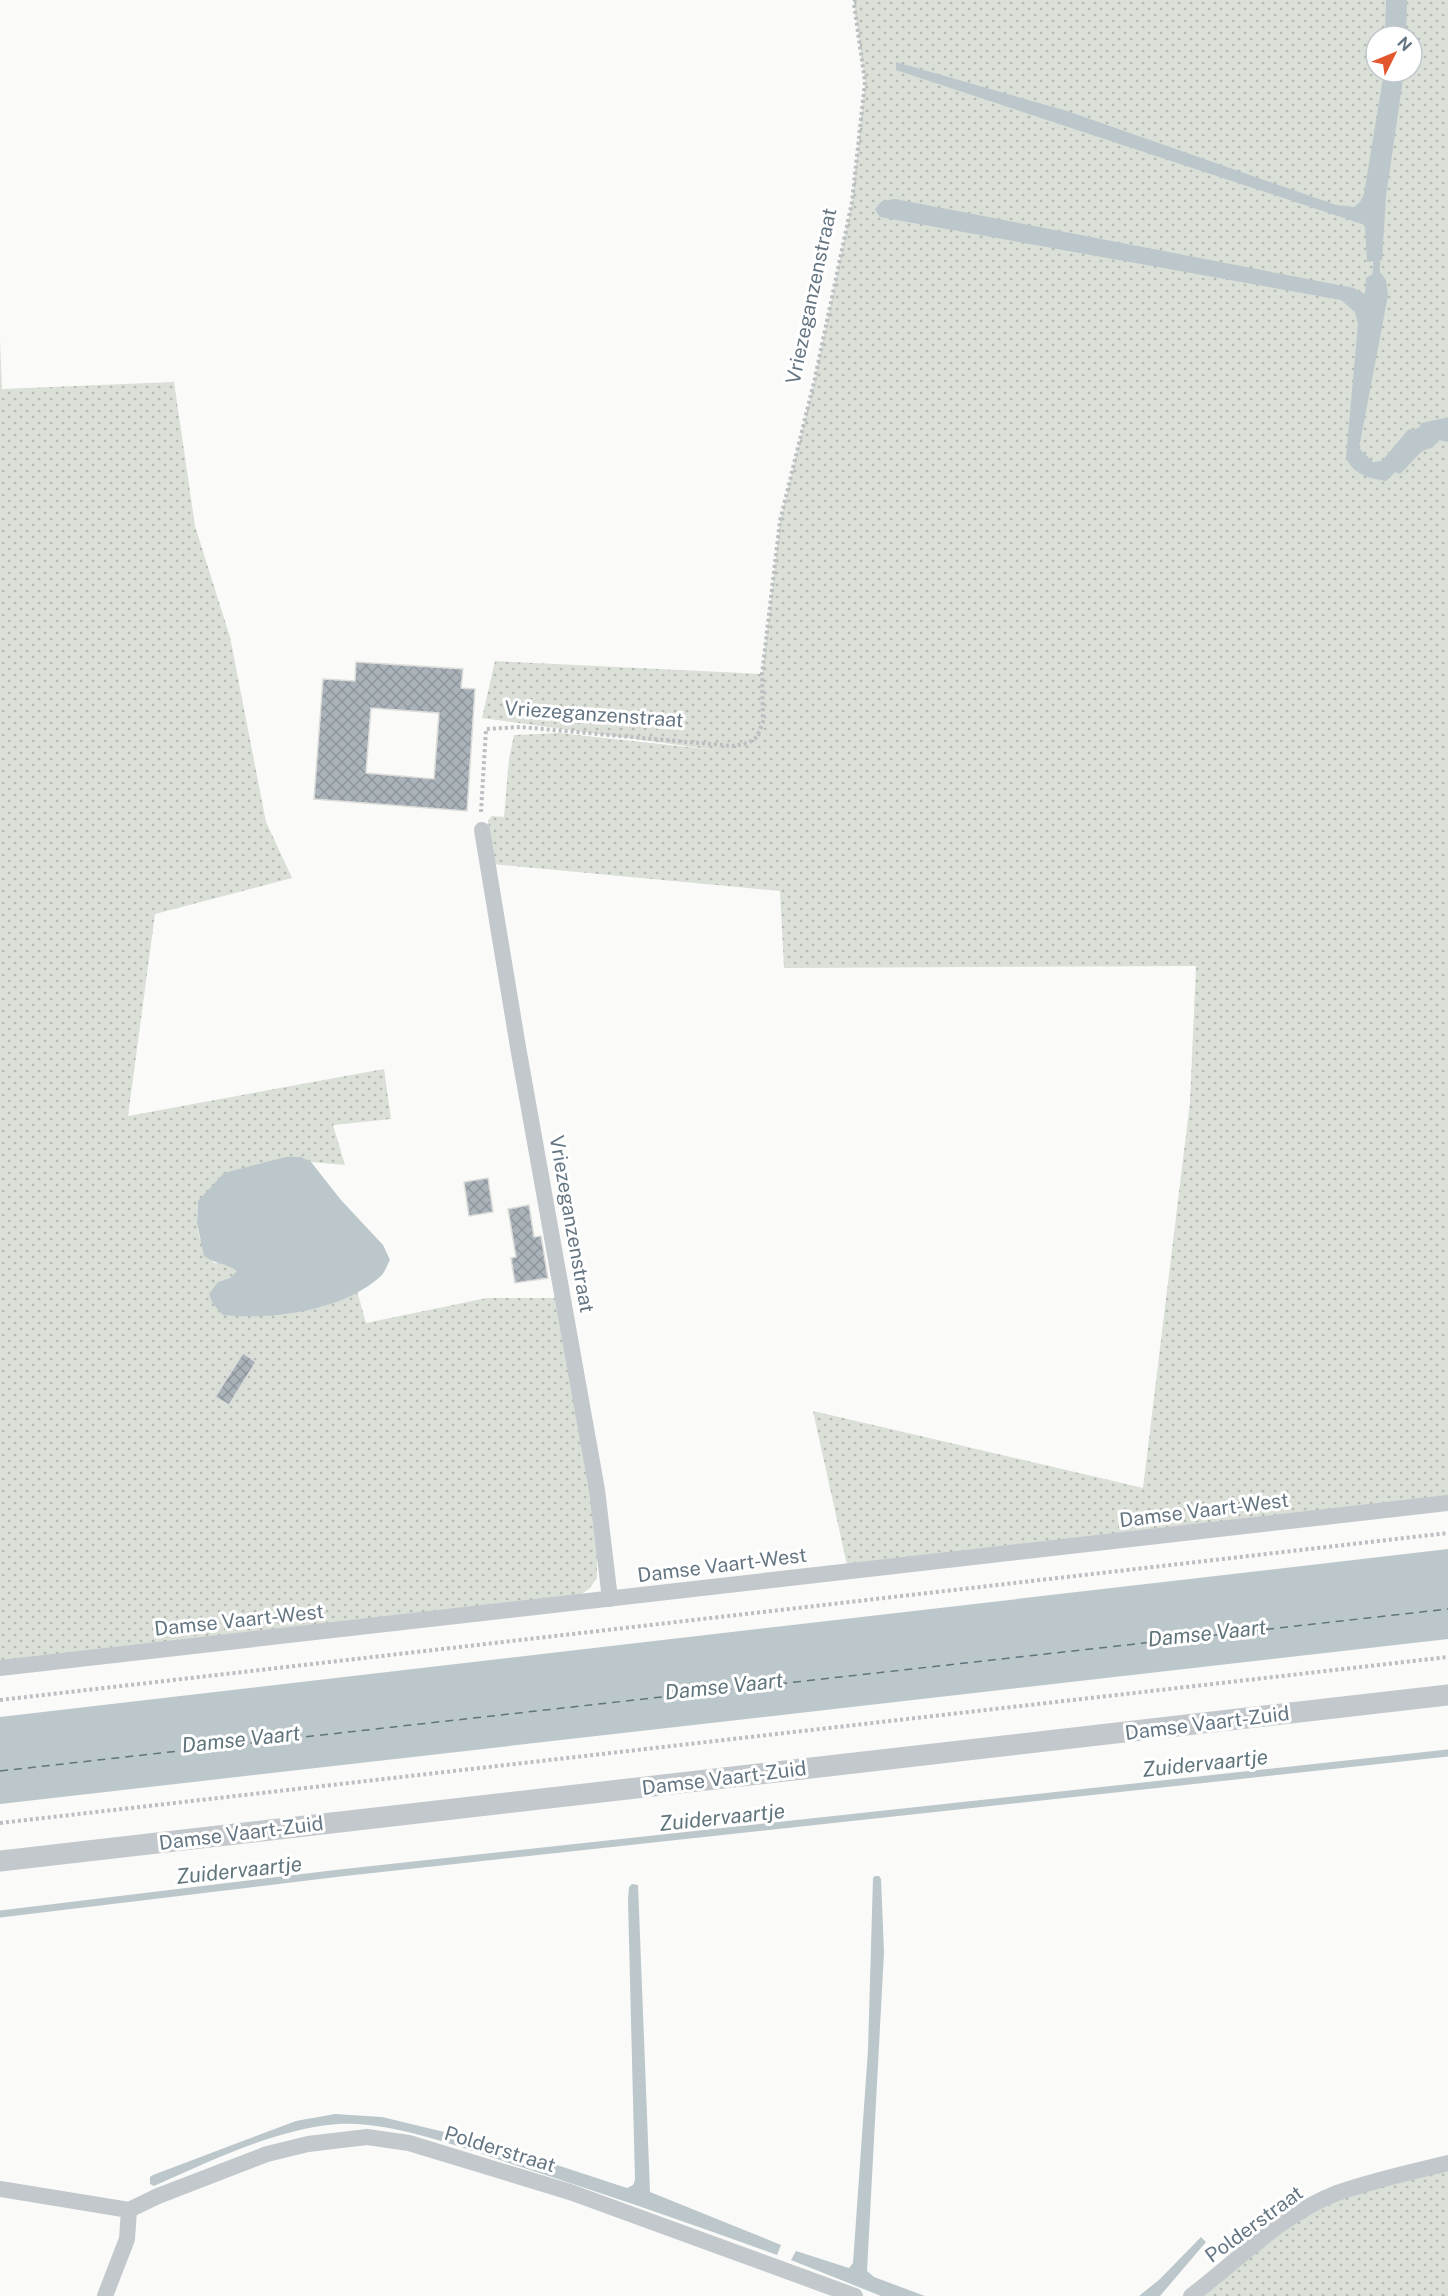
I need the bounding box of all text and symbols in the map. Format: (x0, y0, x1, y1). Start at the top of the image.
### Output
north arrow (1364, 24, 1424, 84)
text: N (1393, 33, 1416, 55)
street label: Vriezeganzenstraat (781, 206, 841, 386)
street label: Vriezeganzenstraat (504, 696, 684, 732)
street label: Vriezeganzenstraat (545, 1133, 599, 1315)
street label: Damse Vaart-West (1118, 1488, 1290, 1532)
street label: Damse Vaart-West (636, 1543, 808, 1587)
street label: Damse Vaart-West (153, 1599, 325, 1641)
water label: Damse Vaart (1147, 1614, 1268, 1652)
water label: Damse Vaart (664, 1667, 785, 1705)
street label: Damse Vaart-Zuid (1123, 1701, 1291, 1745)
water label: Damse Vaart (181, 1720, 302, 1758)
water label: Zuidervaartje (1141, 1744, 1269, 1782)
street label: Damse Vaart-Zuid (640, 1756, 808, 1800)
water label: Zuidervaartje (658, 1798, 786, 1836)
street label: Damse Vaart-Zuid (157, 1811, 325, 1855)
water label: Zuidervaartje (175, 1851, 303, 1889)
street label: Polderstraat (441, 2121, 559, 2177)
street label: Polderstraat (1200, 2180, 1308, 2268)

